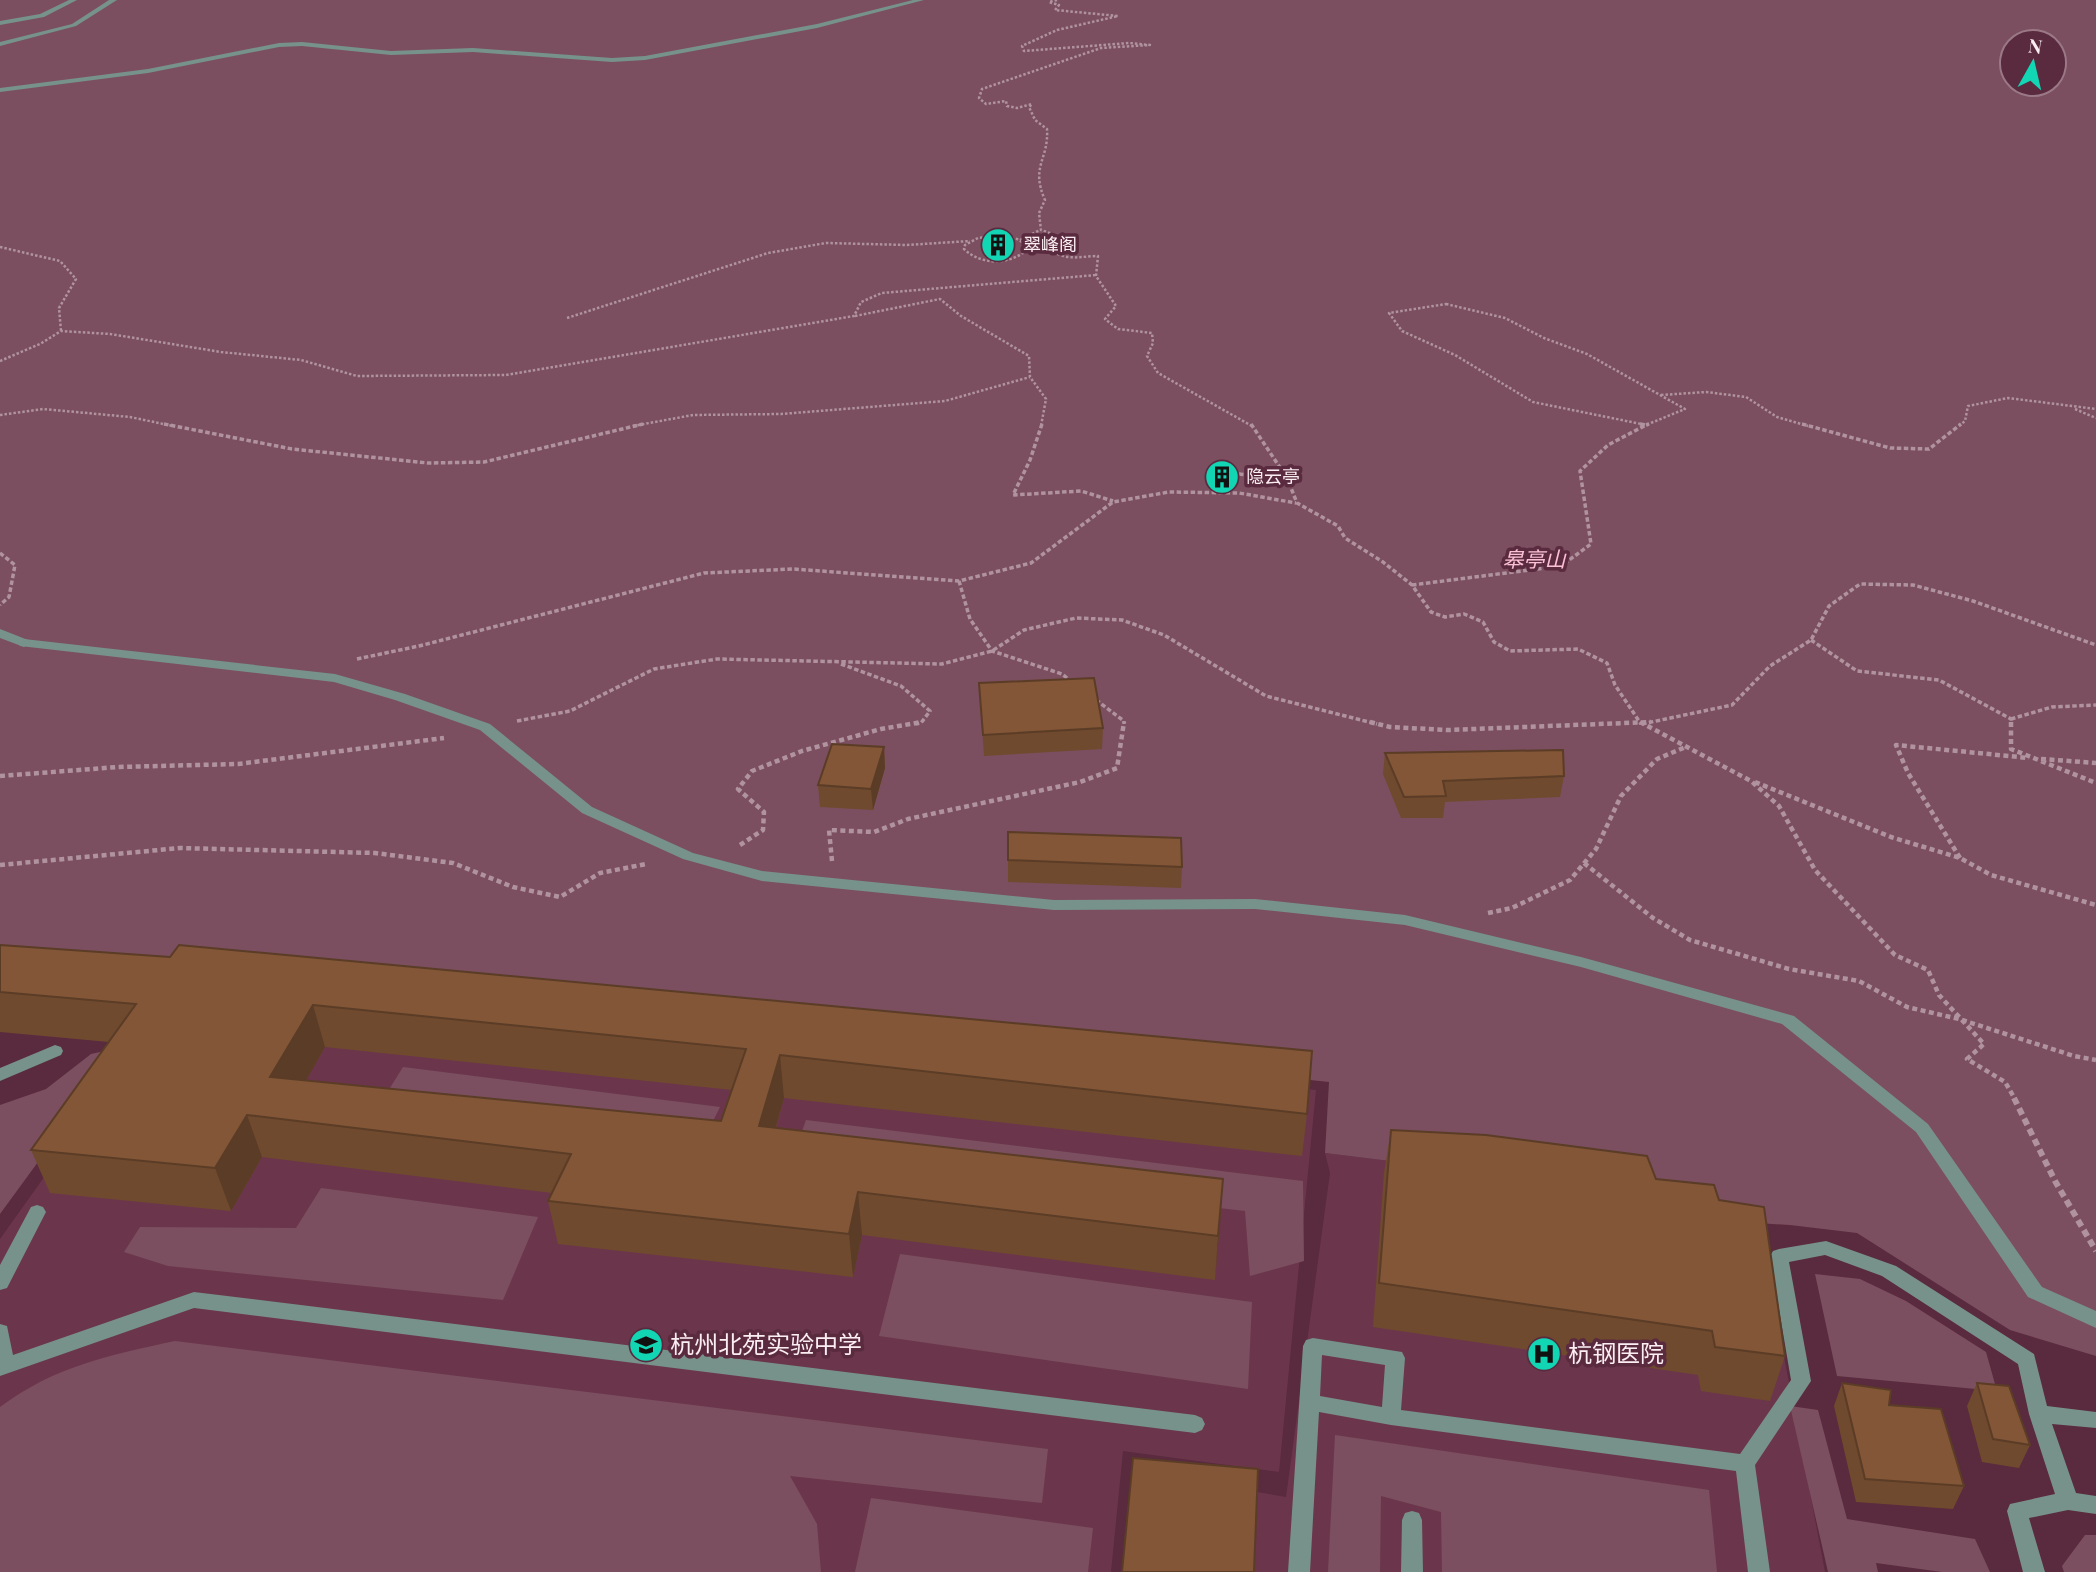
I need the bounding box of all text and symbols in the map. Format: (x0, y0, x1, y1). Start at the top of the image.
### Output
north arrow (1998, 28, 2068, 98)
text: N (2027, 31, 2044, 59)
building icon: 翠峰阁 (979, 226, 1017, 264)
place label: 翠峰阁 (1023, 232, 1077, 256)
building icon: 隐云亭 (1203, 458, 1241, 496)
place label: 隐云亭 (1246, 464, 1300, 488)
park label: 皋亭山 (1503, 544, 1567, 572)
school or university icon: 杭州北苑实验中学 (627, 1326, 665, 1364)
place label: 杭州北苑实验中学 (670, 1327, 862, 1359)
hospital icon: 杭钢医院 (1525, 1335, 1563, 1373)
place label: 杭钢医院 (1568, 1336, 1664, 1368)

